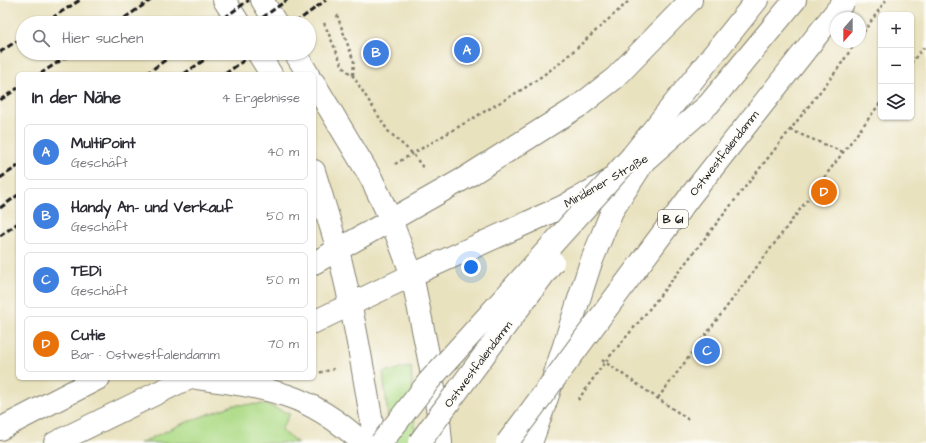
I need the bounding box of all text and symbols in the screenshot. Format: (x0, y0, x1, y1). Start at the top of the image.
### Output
north arrow (830, 12, 866, 48)
map controls (878, 12, 914, 120)
button: + (878, 12, 914, 48)
search box (16, 16, 316, 60)
icon: search (30, 27, 52, 49)
text: Hier suchen (62, 28, 143, 49)
pin: A (454, 35, 480, 65)
pin: B (363, 38, 389, 68)
button: − (878, 48, 914, 84)
button: layers (878, 84, 914, 120)
text: In der Nähe (32, 86, 121, 110)
text: 4 Ergebnisse (221, 89, 300, 107)
street label: Ostwestfalendamm (686, 106, 764, 200)
text: MultiPoint (71, 133, 136, 154)
text: A (42, 143, 50, 161)
text: 40 m (267, 143, 299, 161)
street label: Mindener Straße (561, 150, 652, 212)
text: Geschäft (71, 154, 128, 172)
pin: D (811, 177, 837, 207)
text: Handy An- und Verkauf (71, 197, 233, 218)
text: B (41, 207, 51, 225)
text: 50 m (266, 207, 299, 225)
road number: B 61 (658, 210, 688, 228)
text: Geschäft (71, 218, 128, 236)
your location (461, 257, 481, 277)
text: TEDi (71, 261, 101, 282)
text: C (41, 271, 51, 289)
text: 50 m (266, 271, 299, 289)
text: Geschäft (71, 282, 128, 300)
street label: Ostwestfalendamm (440, 317, 517, 411)
text: Cutie (71, 325, 106, 346)
text: D (42, 335, 50, 353)
text: 70 m (267, 335, 299, 353)
pin: C (694, 336, 720, 366)
text: Bar · Ostwestfalendamm (71, 346, 220, 364)

